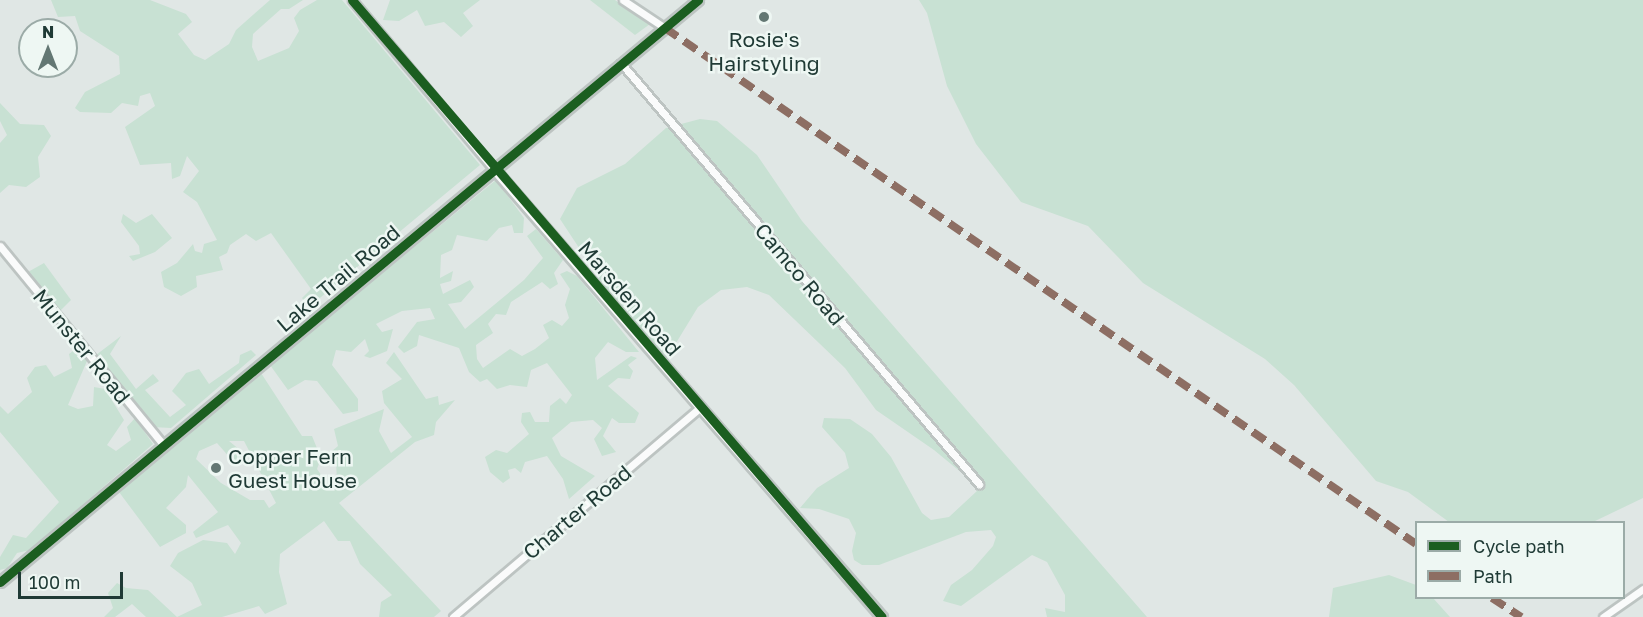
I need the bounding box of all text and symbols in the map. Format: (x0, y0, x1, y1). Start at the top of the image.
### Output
marker: Rosie's Hairstyling (757, 10, 771, 24)
north arrow (18, 18, 78, 78)
text: N (42, 22, 54, 42)
place label: Rosie's Hairstyling (708, 26, 820, 76)
street label: Camco Road (750, 218, 850, 330)
street label: Lake Trail Road (271, 219, 405, 337)
street label: Marsden Road (573, 235, 687, 361)
street label: Munster Road (28, 284, 136, 408)
place label: Copper Fern Guest House (228, 443, 357, 493)
street label: Charter Road (518, 460, 636, 564)
marker: Copper Fern Guest House (209, 461, 223, 475)
legend (1415, 521, 1625, 599)
text: Cycle path (1473, 535, 1565, 557)
scale bar (21, 560, 126, 598)
text: Path (1473, 565, 1513, 587)
text: 100 m (29, 571, 80, 593)

